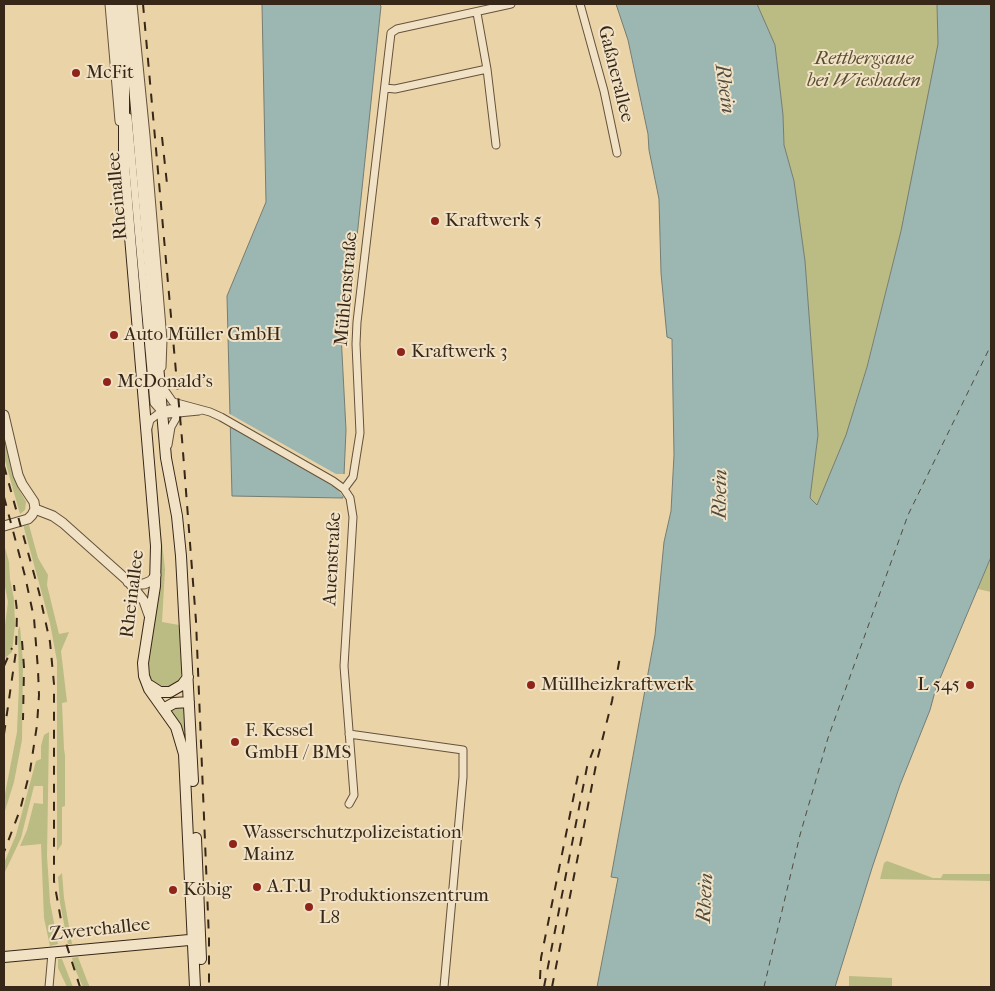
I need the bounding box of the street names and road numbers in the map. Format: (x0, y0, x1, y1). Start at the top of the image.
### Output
street label: Gaßnerallee (592, 23, 638, 125)
street label: Rheinallee (103, 151, 133, 241)
street label: Mühlenstraße (331, 231, 363, 347)
street label: Auenstraße (319, 512, 347, 606)
street label: Rheinallee (116, 549, 150, 639)
street label: Zwerchallee (49, 913, 151, 947)

